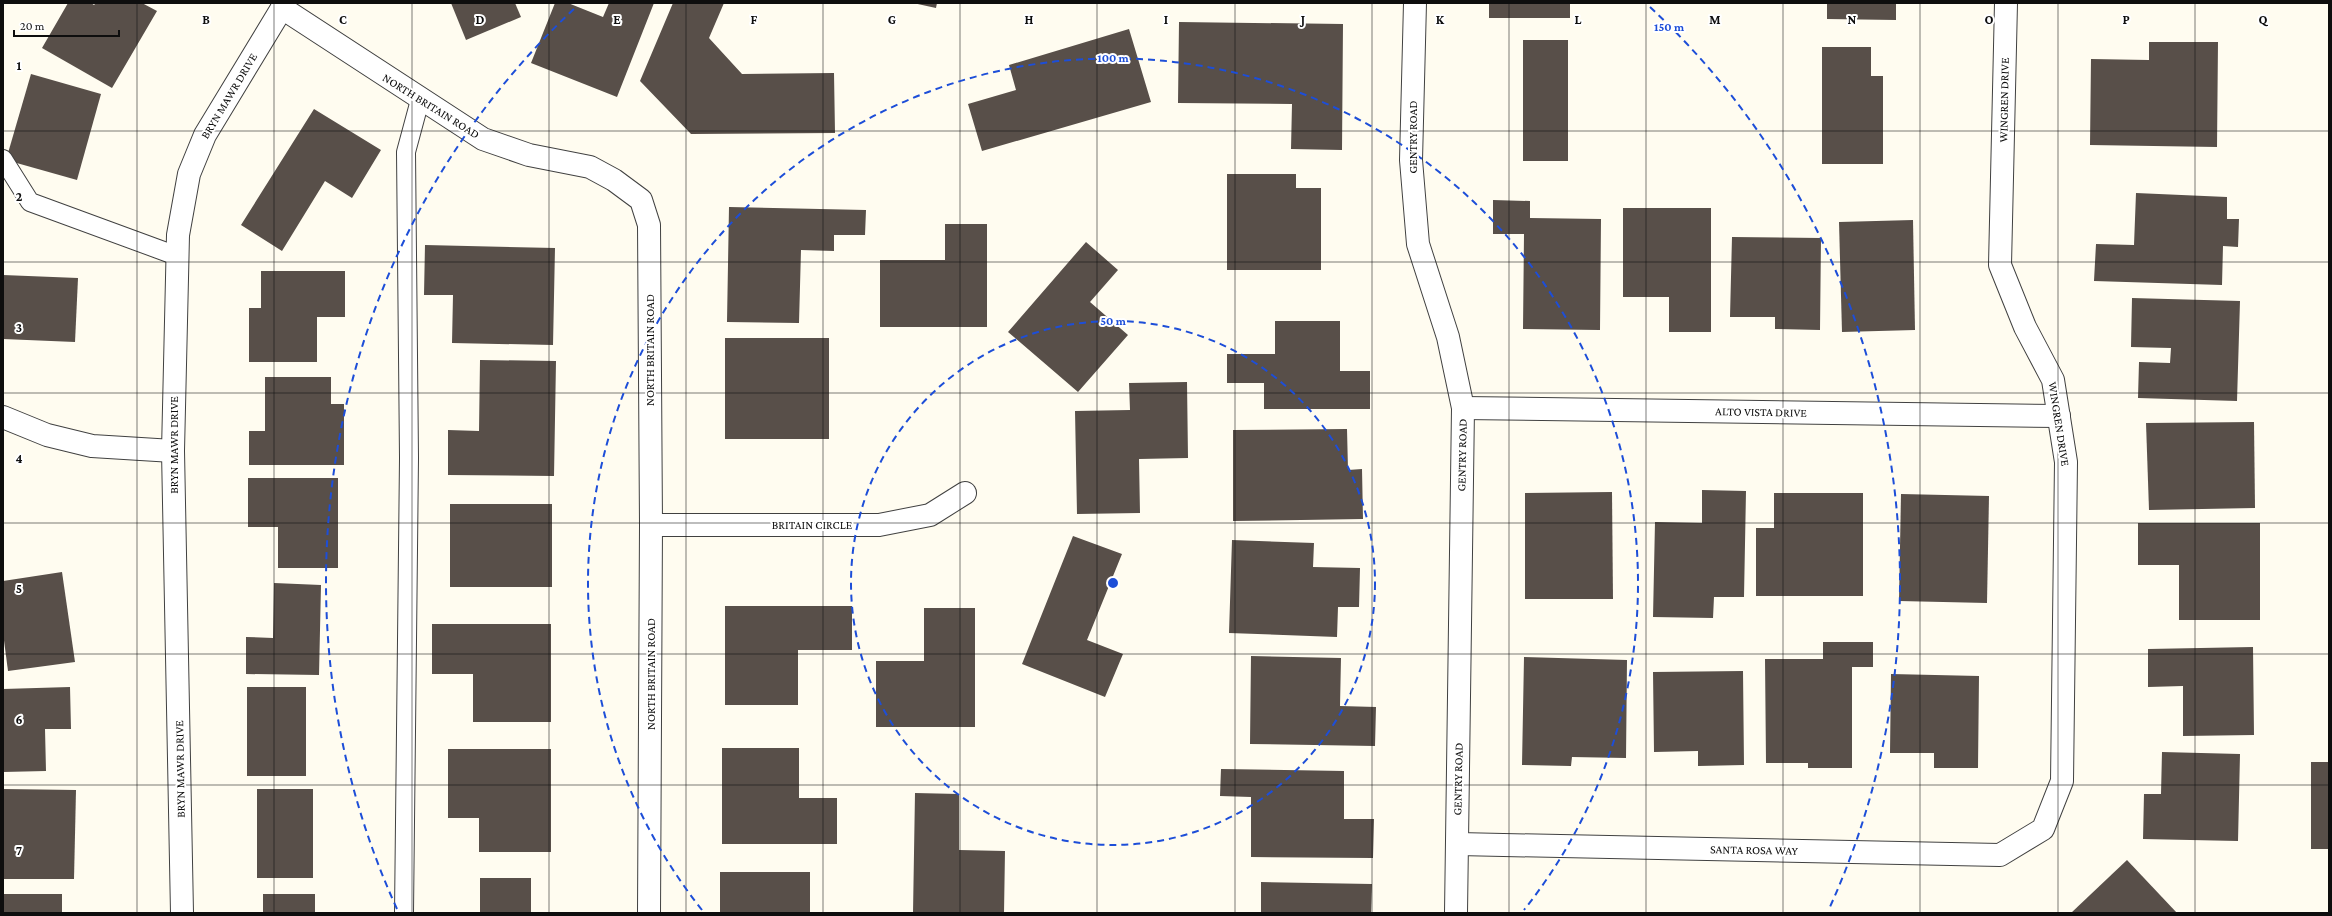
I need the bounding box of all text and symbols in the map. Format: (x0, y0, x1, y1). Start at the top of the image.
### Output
scale bar (14, 12, 119, 38)
text: B (202, 12, 210, 27)
text: C (339, 12, 347, 27)
text: D (476, 12, 485, 27)
text: E (613, 12, 621, 27)
text: F (751, 12, 758, 27)
text: G (888, 12, 896, 27)
text: H (1025, 12, 1034, 27)
text: I (1164, 12, 1168, 27)
text: J (1299, 12, 1305, 27)
text: K (1436, 12, 1445, 27)
text: L (1575, 12, 1582, 27)
text: M (1709, 12, 1721, 27)
text: N (1848, 12, 1857, 27)
text: O (1985, 12, 1994, 27)
text: P (2122, 12, 2130, 27)
text: Q (2259, 12, 2269, 27)
text: 20 m (20, 19, 45, 33)
text: 150 m (1654, 20, 1685, 34)
street label: BRYN MAWR DRIVE (198, 50, 260, 141)
text: 100 m (1097, 51, 1130, 65)
street label: WINGREN DRIVE (1996, 57, 2012, 143)
text: 1 (17, 58, 22, 73)
street label: NORTH BRITAIN ROAD (380, 70, 482, 142)
street label: GENTRY ROAD (1406, 101, 1420, 173)
text: 2 (16, 189, 23, 204)
street label: NORTH BRITAIN ROAD (643, 294, 657, 406)
text: 50 m (1100, 314, 1127, 328)
text: 3 (16, 320, 22, 335)
street label: WINGREN DRIVE (2045, 381, 2073, 468)
street label: BRYN MAWR DRIVE (167, 396, 181, 494)
street label: ALTO VISTA DRIVE (1715, 404, 1807, 420)
street label: GENTRY ROAD (1454, 418, 1470, 492)
text: 4 (15, 451, 23, 466)
street label: BRITAIN CIRCLE (772, 518, 853, 532)
centre of rings (1106, 576, 1120, 590)
text: 5 (16, 581, 22, 596)
street label: NORTH BRITAIN ROAD (644, 618, 658, 730)
text: 6 (15, 712, 23, 727)
street label: BRYN MAWR DRIVE (172, 720, 188, 818)
street label: GENTRY ROAD (1450, 742, 1466, 816)
street label: SANTA ROSA WAY (1710, 842, 1799, 858)
text: 7 (16, 843, 22, 858)

